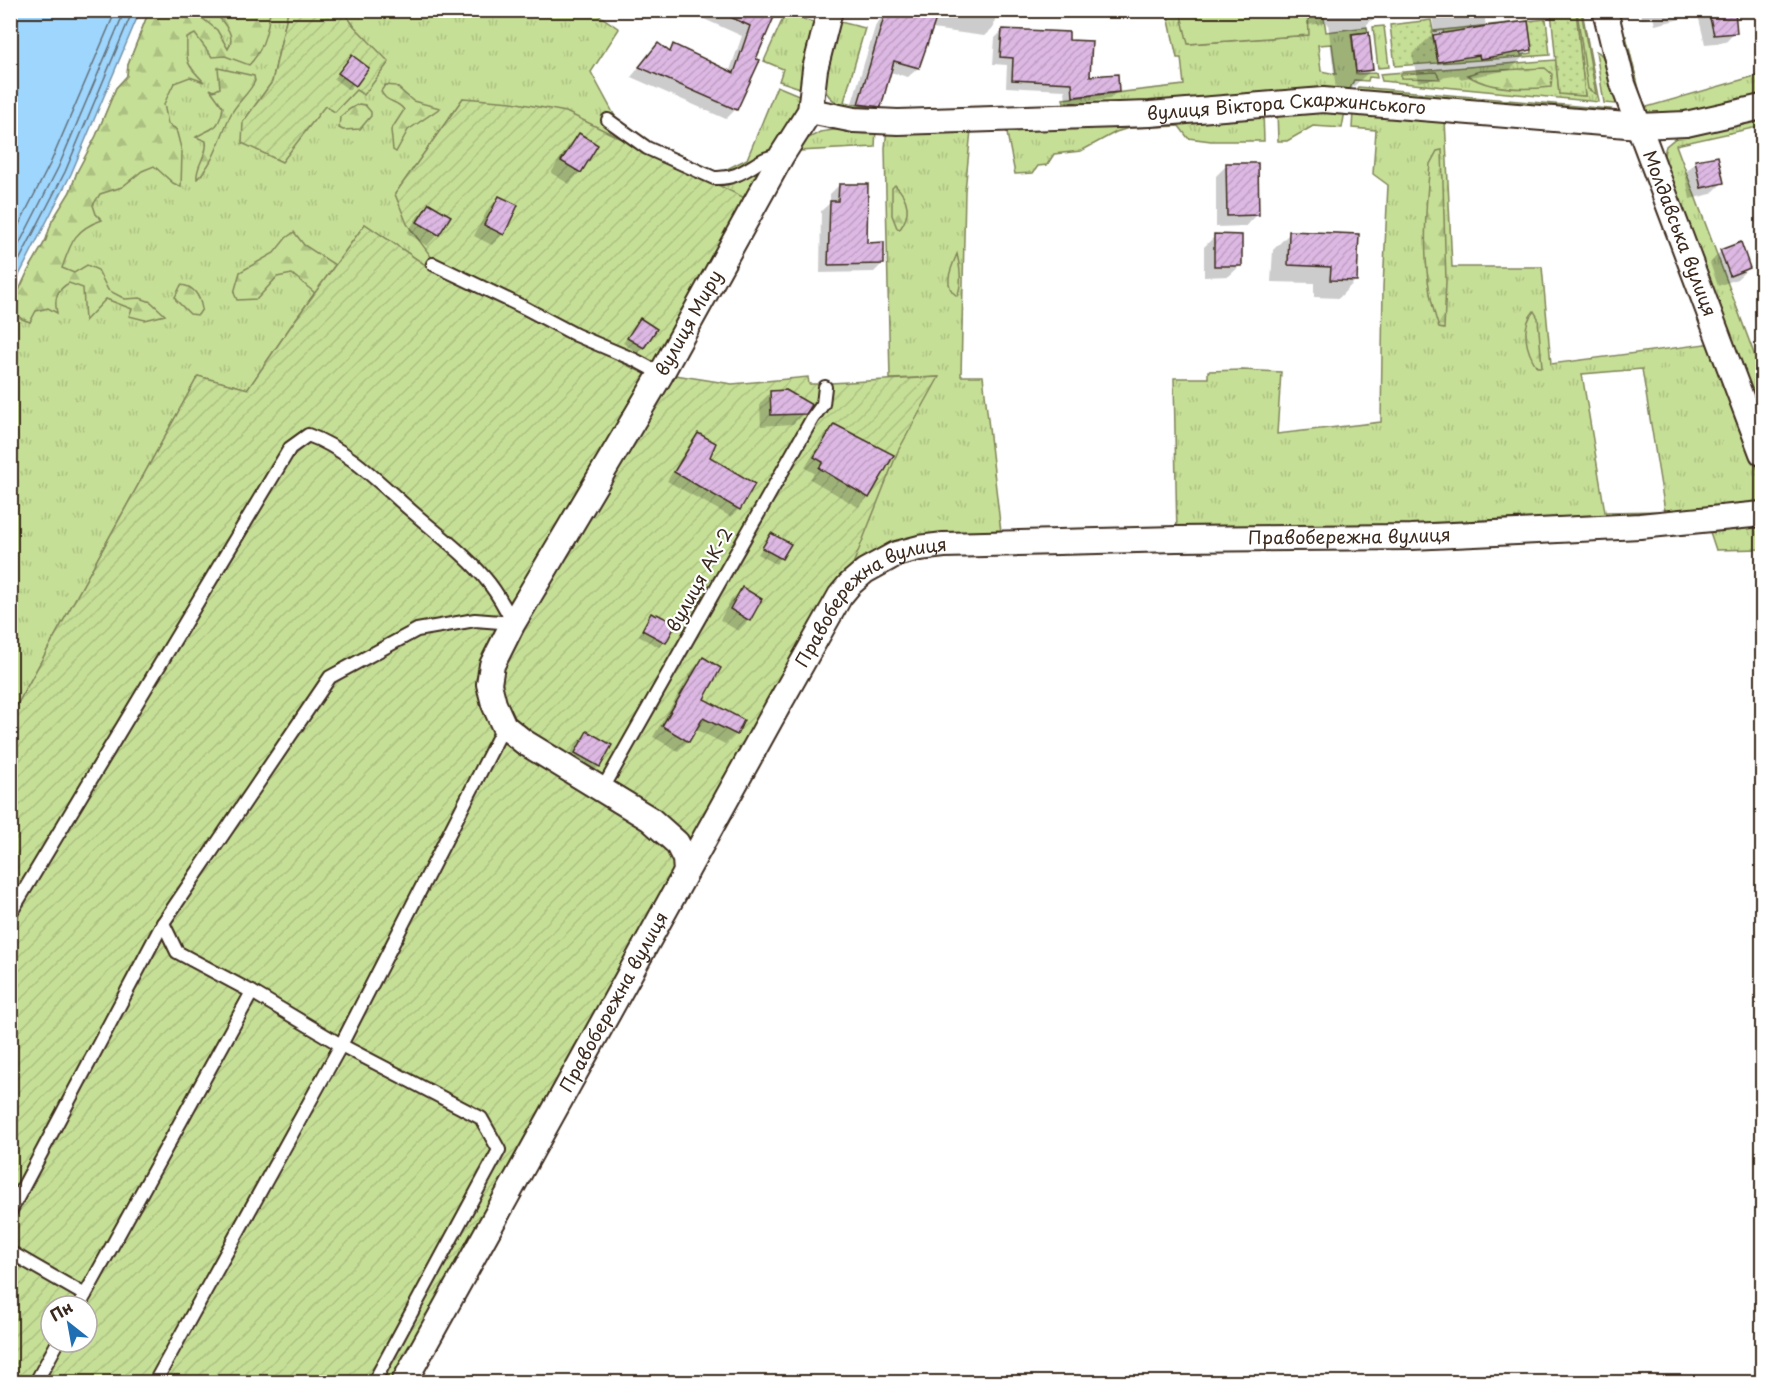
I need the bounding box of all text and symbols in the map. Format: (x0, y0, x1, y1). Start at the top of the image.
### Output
street label: вулиця Віктора Скаржинського (1146, 85, 1427, 126)
street label: Молдавська вулиця (1637, 146, 1724, 320)
street label: вулиця Миру (648, 265, 728, 380)
street label: Правобережна вулиця (1248, 520, 1451, 550)
street label: вулиця АК-2 (659, 522, 739, 636)
street label: Правобережна вулиця (788, 530, 948, 672)
street label: Правобережна вулиця (552, 906, 674, 1097)
north arrow (39, 1294, 99, 1354)
text: Пн (45, 1294, 77, 1327)

